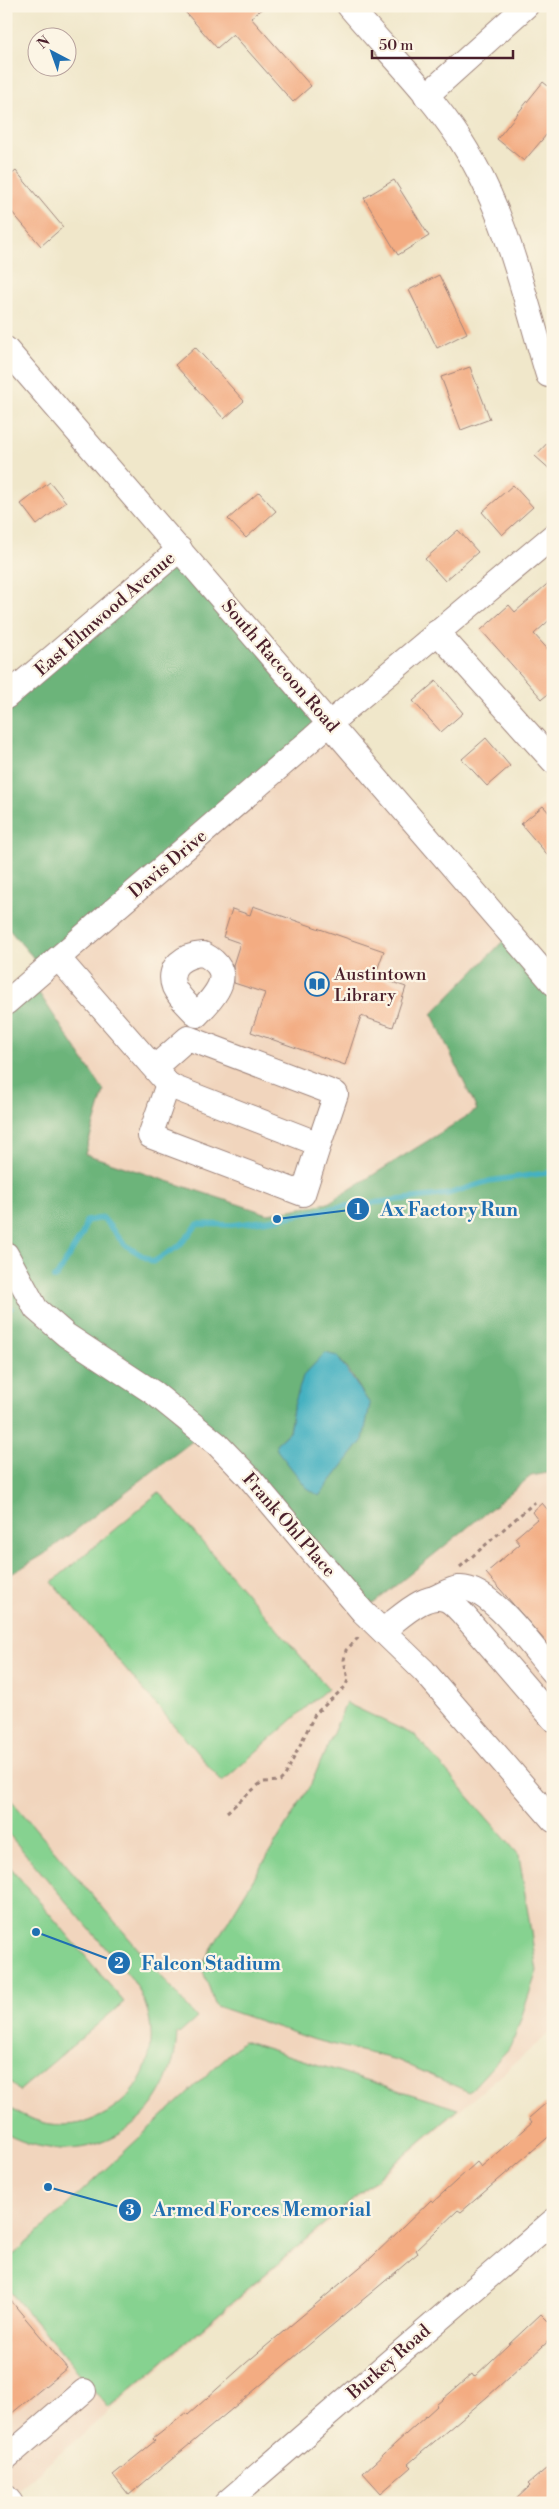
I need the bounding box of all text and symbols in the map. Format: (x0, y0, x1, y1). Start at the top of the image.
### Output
north arrow (28, 28, 78, 78)
scale bar (372, 28, 513, 60)
text: N (34, 33, 54, 53)
text: 50 m (379, 36, 413, 55)
street label: East Elmwood Avenue (30, 547, 180, 681)
street label: South Raccoon Road (216, 595, 344, 738)
street label: Davis Drive (124, 825, 212, 903)
place label: Austintown Library (333, 963, 427, 1007)
library icon: Austintown Library (304, 971, 330, 997)
callout: Ax Factory Run (345, 1192, 528, 1226)
text: Ax Factory Run (379, 1198, 518, 1222)
text: 1 (354, 1200, 362, 1219)
street label: Frank Ohl Place (237, 1468, 341, 1582)
callout: Falcon Stadium (106, 1946, 291, 1980)
text: Falcon Stadium (141, 1952, 281, 1976)
text: 2 (114, 1954, 124, 1973)
callout: Armed Forces Memorial (118, 2193, 381, 2227)
text: Armed Forces Memorial (152, 2198, 371, 2222)
text: 3 (125, 2201, 135, 2220)
street label: Burkey Road (342, 2319, 436, 2405)

